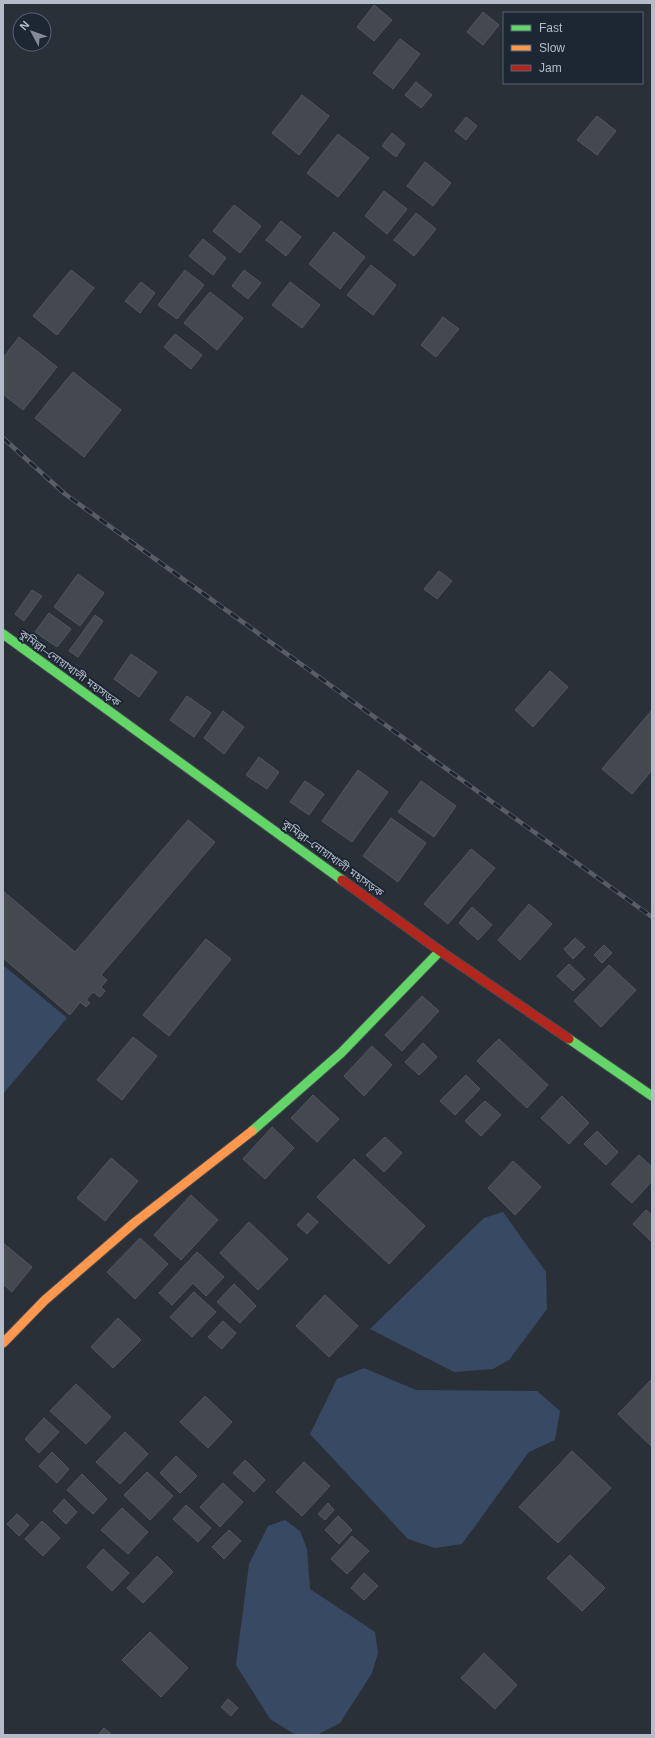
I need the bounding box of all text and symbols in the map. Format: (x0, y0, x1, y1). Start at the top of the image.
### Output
north arrow (12, 12, 52, 52)
legend (503, 12, 643, 84)
text: N (17, 18, 32, 32)
text: Fast (539, 21, 563, 35)
text: Slow (539, 41, 565, 55)
text: Jam (539, 61, 562, 75)
street label: কুমিল্লা–নোয়াখালী মহাসড়ক (16, 627, 123, 709)
street label: কুমিল্লা–নোয়াখালী মহাসড়ক (279, 817, 386, 899)

